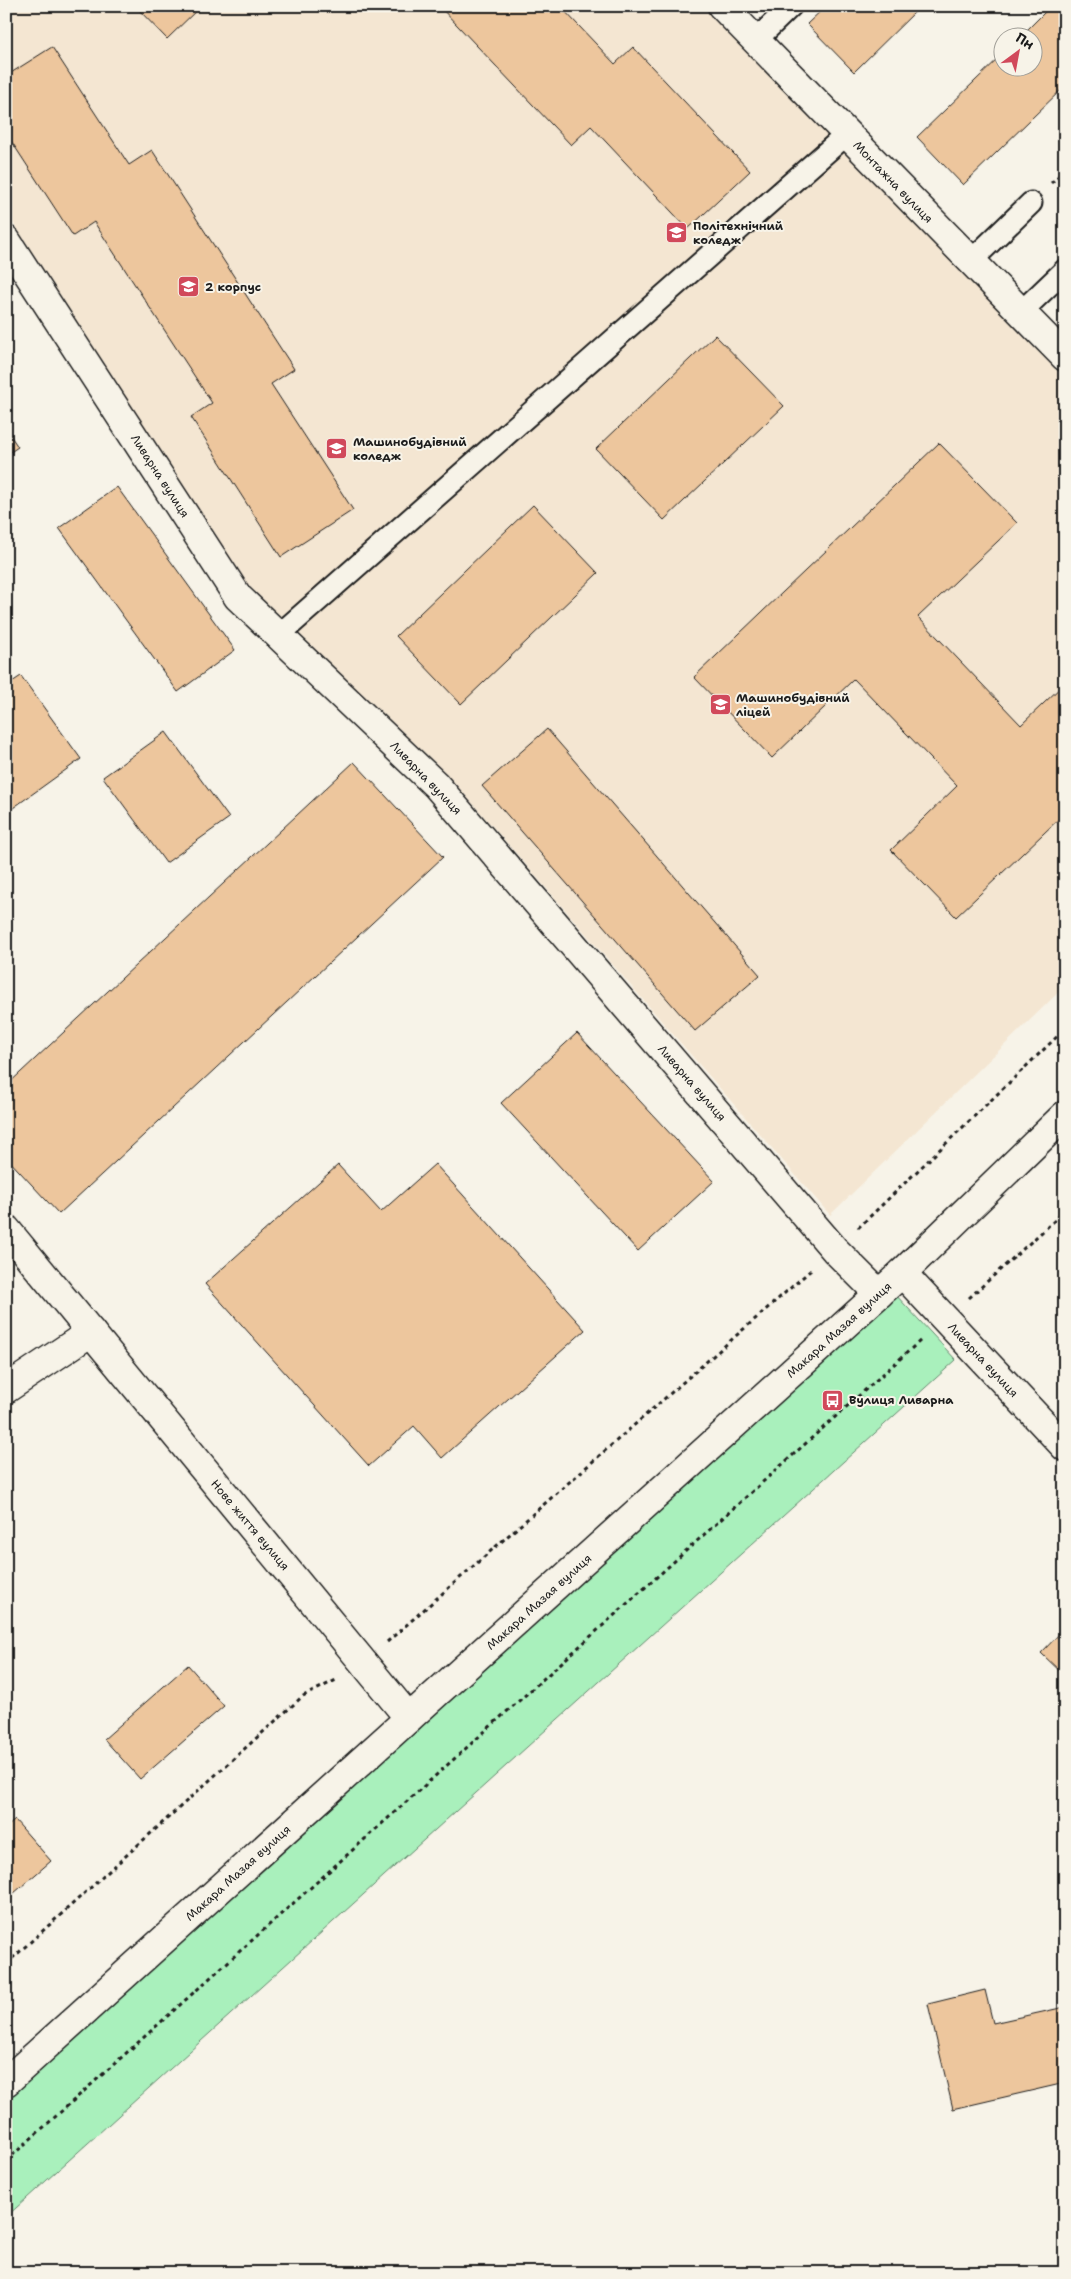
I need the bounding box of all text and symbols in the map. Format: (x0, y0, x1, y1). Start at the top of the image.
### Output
north arrow (994, 28, 1044, 78)
text: Пн (1012, 28, 1038, 54)
street label: Монтажна вулиця (850, 137, 936, 227)
place label: Політехнічний коледж (693, 218, 784, 248)
school or university icon: Політехнічний коледж (665, 221, 689, 245)
school or university icon: 2 корпус (177, 275, 201, 299)
place label: 2 корпус (205, 279, 261, 295)
street label: Ливарна вулиця (127, 431, 193, 521)
place label: Машинобудівний коледж (353, 434, 467, 464)
school or university icon: Машинобудівний коледж (325, 437, 349, 461)
place label: Машинобудівний ліцей (736, 690, 850, 720)
school or university icon: Машинобудівний ліцей (708, 693, 732, 717)
street label: Ливарна вулиця (387, 738, 465, 818)
street label: Ливарна вулиця (654, 1041, 730, 1125)
street label: Макара Мазая вулиця (783, 1278, 895, 1382)
street label: Ливарна вулиця (944, 1319, 1022, 1401)
bus stop icon: Вулиця Ливарна (821, 1388, 845, 1412)
place label: Вулиця Ливарна (849, 1392, 954, 1408)
street label: Нове життя вулиця (207, 1476, 293, 1574)
street label: Макара Мазая вулиця (483, 1550, 595, 1654)
street label: Макара Мазая вулиця (182, 1821, 294, 1925)

